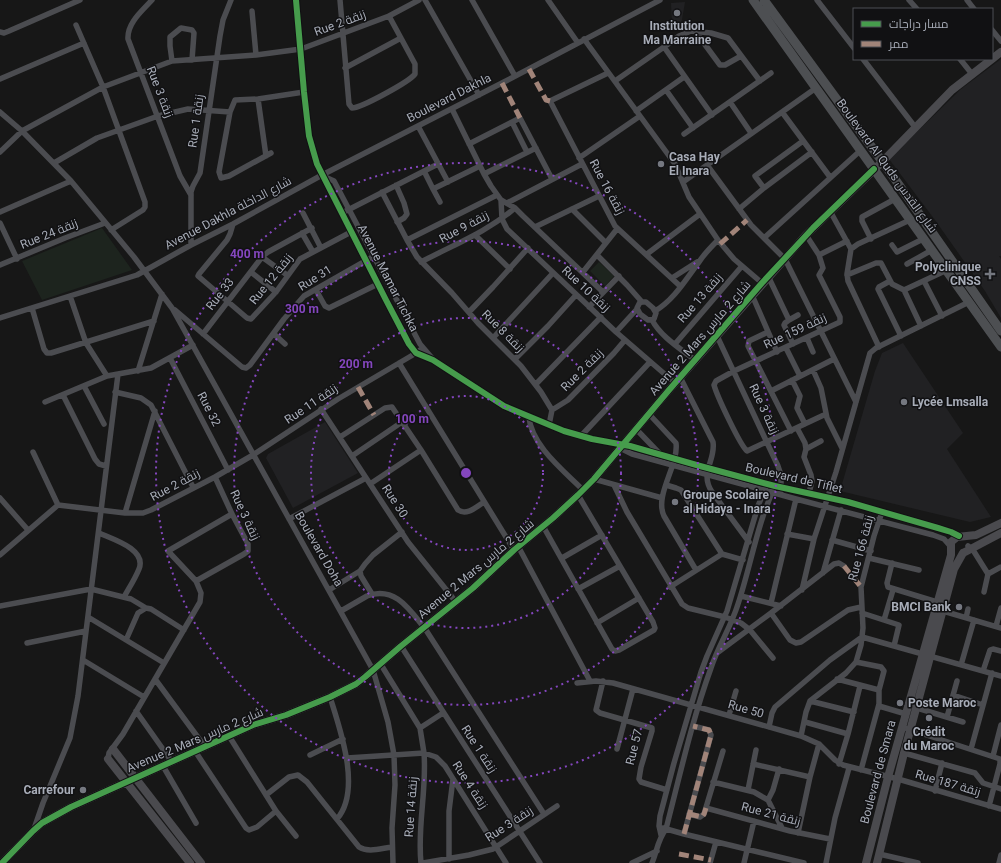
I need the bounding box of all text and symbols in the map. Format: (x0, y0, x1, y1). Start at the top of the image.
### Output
street label: Rue 2 زنقة (312, 7, 368, 39)
marker: Institution Ma Marraine (672, 8, 682, 18)
legend (853, 8, 993, 60)
text: مسار دراجات (889, 17, 949, 31)
place label: Institution Ma Marraine (643, 19, 712, 47)
text: ممر (888, 37, 908, 51)
street label: Rue 3 زنقة (144, 64, 176, 120)
street label: Boulevard Dakhla (405, 71, 493, 125)
street label: Rue 1 زنقة (185, 93, 207, 149)
street label: Boulevard Al Quds شارع القدس (833, 96, 940, 236)
place label: Casa Hay El Inara (669, 150, 721, 178)
street label: Rue 16 زنقة (587, 157, 627, 217)
marker: Casa Hay El Inara (656, 159, 666, 169)
street label: Avenue Dakhla شارع الداخلة (162, 174, 294, 253)
street label: Rue 9 زنقة (437, 208, 491, 246)
street label: Rue 24 زنقة (18, 216, 80, 252)
street label: Avenue Mamar Tichka (355, 222, 421, 334)
text: 400 m (230, 247, 264, 261)
street label: Rue 12 زنقة (246, 251, 296, 307)
place label: Polyclinique CNSS (915, 260, 982, 288)
street label: Rue 31 (296, 262, 334, 294)
street label: Rue 10 زنقة (559, 263, 613, 315)
marker: Polyclinique CNSS (984, 268, 996, 280)
street label: Rue 13 زنقة (675, 270, 725, 326)
street label: Rue 33 (203, 275, 237, 313)
street label: Avenue 2 Mars شارع 2 مارس (646, 278, 754, 399)
text: 300 m (285, 302, 319, 316)
street label: Rue 8 زنقة (479, 307, 527, 355)
street label: Rue 159 زنقة (761, 310, 829, 352)
street label: Rue 2 زنقة (558, 346, 606, 394)
text: 200 m (339, 357, 373, 371)
street label: Rue 11 زنقة (282, 381, 340, 427)
street label: Rue 3 زنقة (746, 382, 782, 436)
street label: Rue 32 (194, 389, 224, 429)
place label: Lycée Lmsalla (912, 395, 989, 409)
marker: Lycée Lmsalla (899, 397, 909, 407)
text: 100 m (395, 412, 429, 426)
street label: Boulevard de Tiflet (744, 460, 844, 496)
street label: Rue 2 زنقة (148, 466, 202, 504)
centre of rings (459, 466, 473, 480)
street label: Rue 30 (379, 482, 411, 520)
street label: Rue 3 زنقة (227, 488, 263, 542)
place label: Groupe Scolaire al Hidaya - Inara (683, 488, 771, 516)
marker: Groupe Scolaire al Hidaya - Inara (670, 497, 680, 507)
street label: Boulevard Doha (292, 509, 346, 589)
street label: Rue 166 زنقة (845, 514, 877, 582)
street label: Avenue 2 Mars شارع 2 مارس (415, 516, 538, 622)
place label: BMCI Bank (891, 600, 952, 614)
marker: BMCI Bank (954, 602, 964, 612)
place label: Poste Maroc (908, 696, 976, 710)
street label: Rue 50 (726, 697, 766, 721)
marker: Poste Maroc (895, 698, 905, 708)
street label: Avenue 2 Mars شارع 2 مارس (125, 705, 266, 776)
marker: Crédit du Maroc (924, 713, 934, 723)
street label: Boulevard de Smara (857, 719, 899, 825)
street label: Rue 1 زنقة (458, 723, 500, 775)
place label: Crédit du Maroc (904, 725, 954, 753)
street label: Rue 57 (623, 727, 645, 767)
street label: Rue 4 زنقة (449, 759, 491, 811)
street label: Rue 187 زنقة (914, 767, 982, 799)
street label: Rue 14 زنقة (402, 776, 420, 838)
place label: Carrefour (23, 783, 76, 797)
marker: Carrefour (78, 785, 88, 795)
street label: Rue 21 زنقة (740, 799, 802, 829)
street label: Rue 3 زنقة (483, 803, 535, 845)

